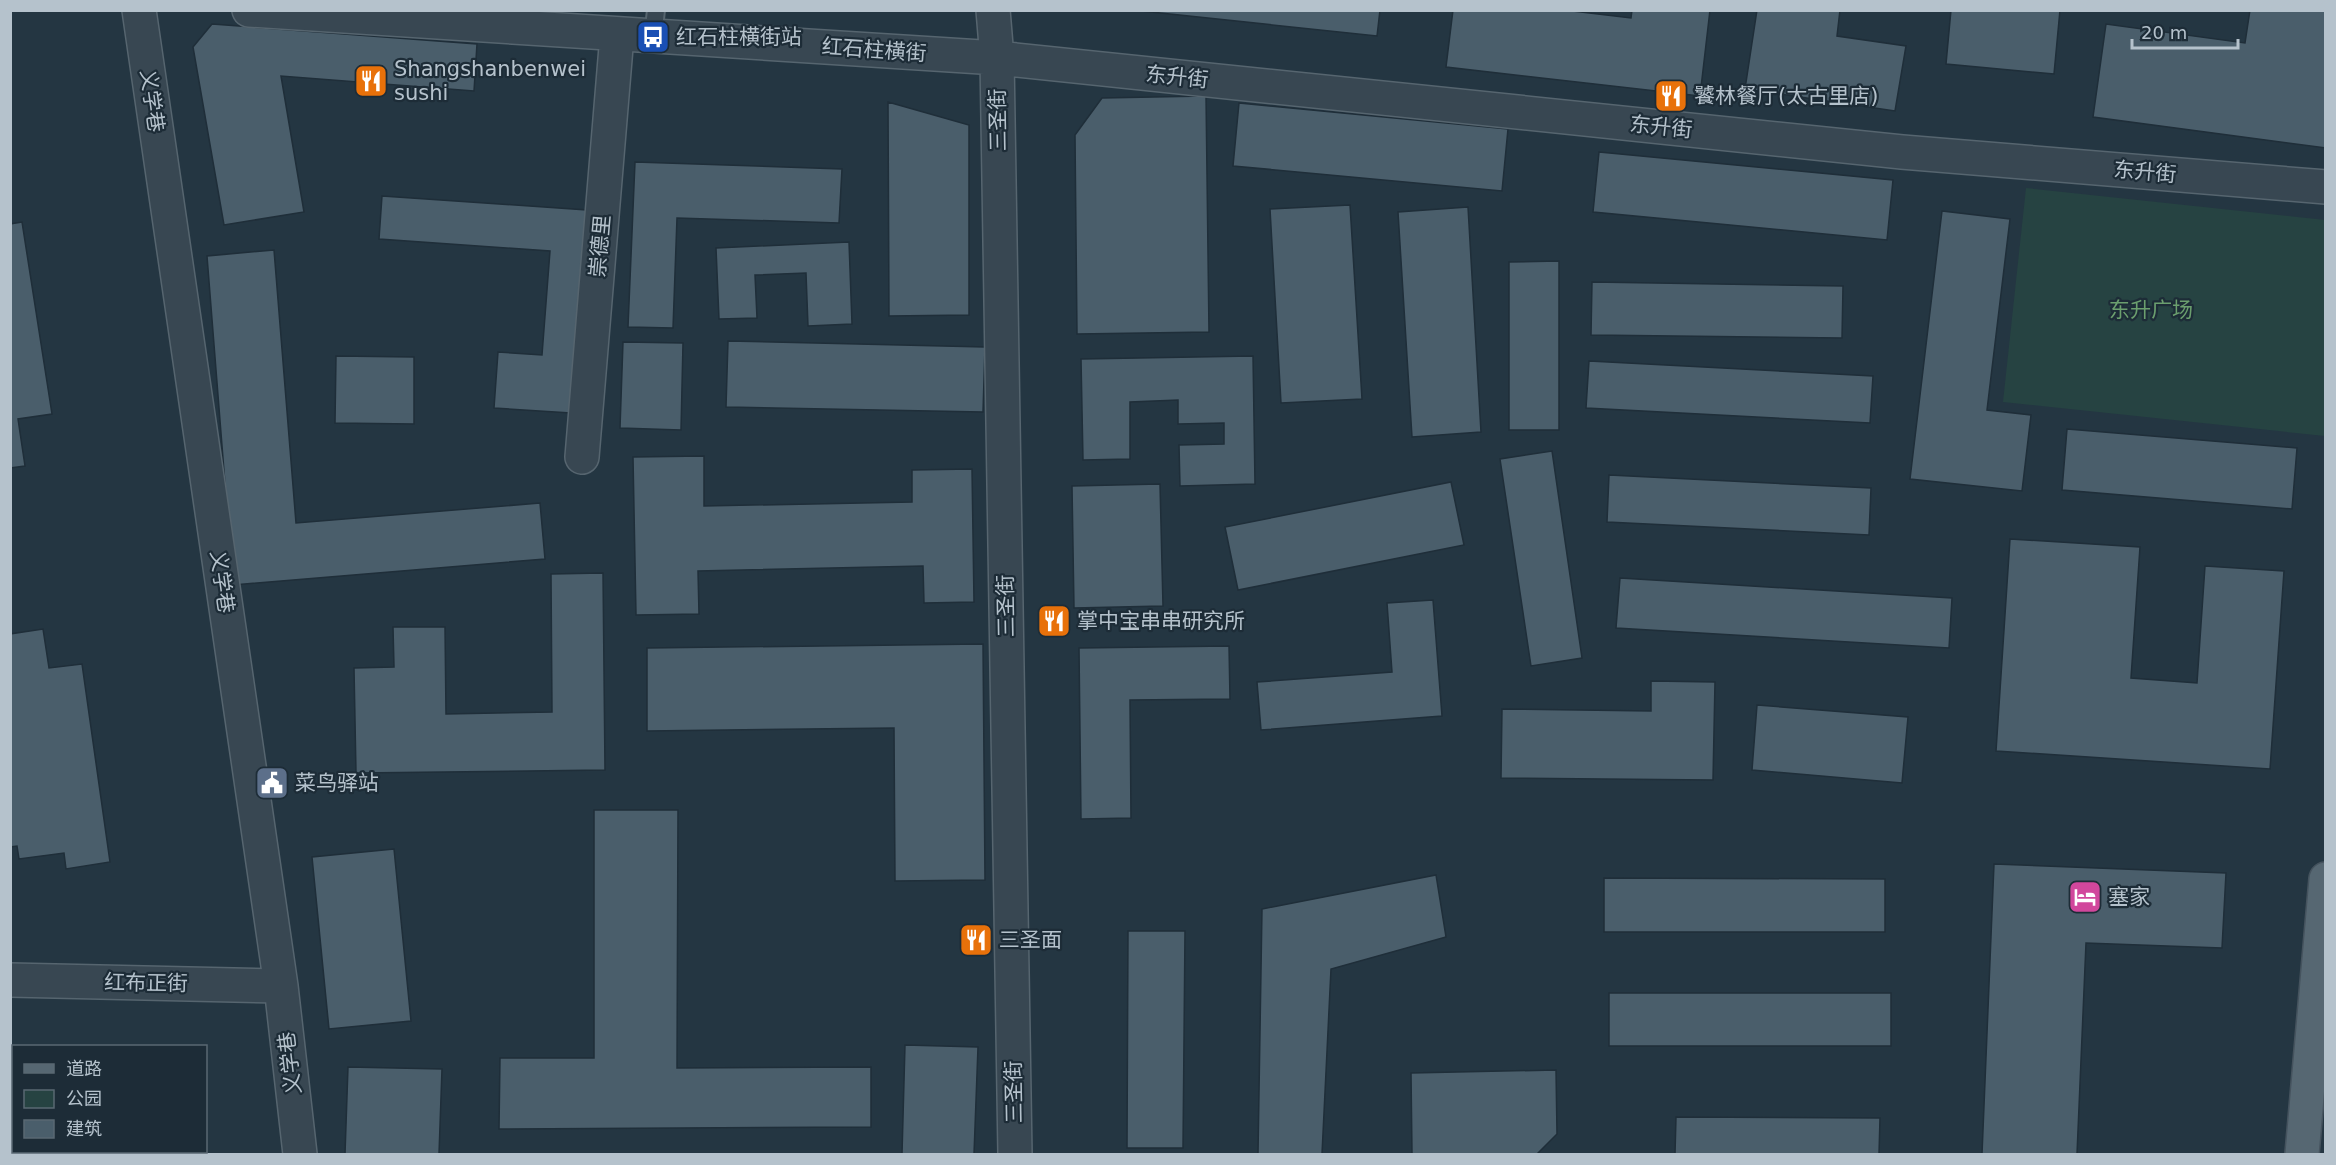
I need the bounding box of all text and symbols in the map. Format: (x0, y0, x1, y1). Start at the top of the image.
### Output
scale bar (2132, 12, 2238, 50)
bus stop icon: 红石柱横街站 (635, 19, 671, 55)
text: 20 m (2141, 22, 2187, 43)
place label: 红石柱横街站 (676, 25, 802, 49)
street label: 红石柱横街 (821, 34, 927, 66)
place label: Shangshanbenwei sushi (394, 57, 586, 105)
street label: 东升街 (1144, 62, 1210, 92)
restaurant icon: Shangshanbenwei sushi (353, 63, 389, 99)
street label: 义学巷 (136, 68, 168, 134)
restaurant icon: 饕林餐厅(太古里店) (1653, 78, 1689, 114)
place label: 饕林餐厅(太古里店) (1694, 84, 1878, 108)
street label: 三圣街 (985, 88, 1011, 152)
street label: 东升街 (1628, 112, 1694, 142)
street label: 东升街 (2113, 157, 2177, 187)
street label: 崇德里 (585, 214, 615, 278)
park label: 东升广场 (2109, 298, 2193, 322)
street label: 义学巷 (206, 549, 238, 615)
street label: 三圣街 (993, 574, 1019, 638)
restaurant icon: 掌中宝串串研究所 (1036, 603, 1072, 639)
place label: 掌中宝串串研究所 (1077, 609, 1245, 633)
public building icon: 菜鸟驿站 (254, 765, 290, 801)
place label: 菜鸟驿站 (295, 771, 379, 795)
hotel icon: 塞家 (2067, 879, 2103, 915)
place label: 塞家 (2108, 885, 2150, 909)
restaurant icon: 三圣面 (958, 922, 994, 958)
place label: 三圣面 (999, 928, 1062, 952)
street label: 红布正街 (104, 970, 188, 996)
street label: 义学巷 (274, 1030, 306, 1096)
legend (12, 1045, 207, 1153)
text: 道路 (66, 1058, 102, 1079)
street label: 三圣街 (1001, 1060, 1027, 1124)
text: 公园 (66, 1088, 102, 1109)
text: 建筑 (66, 1118, 102, 1139)

